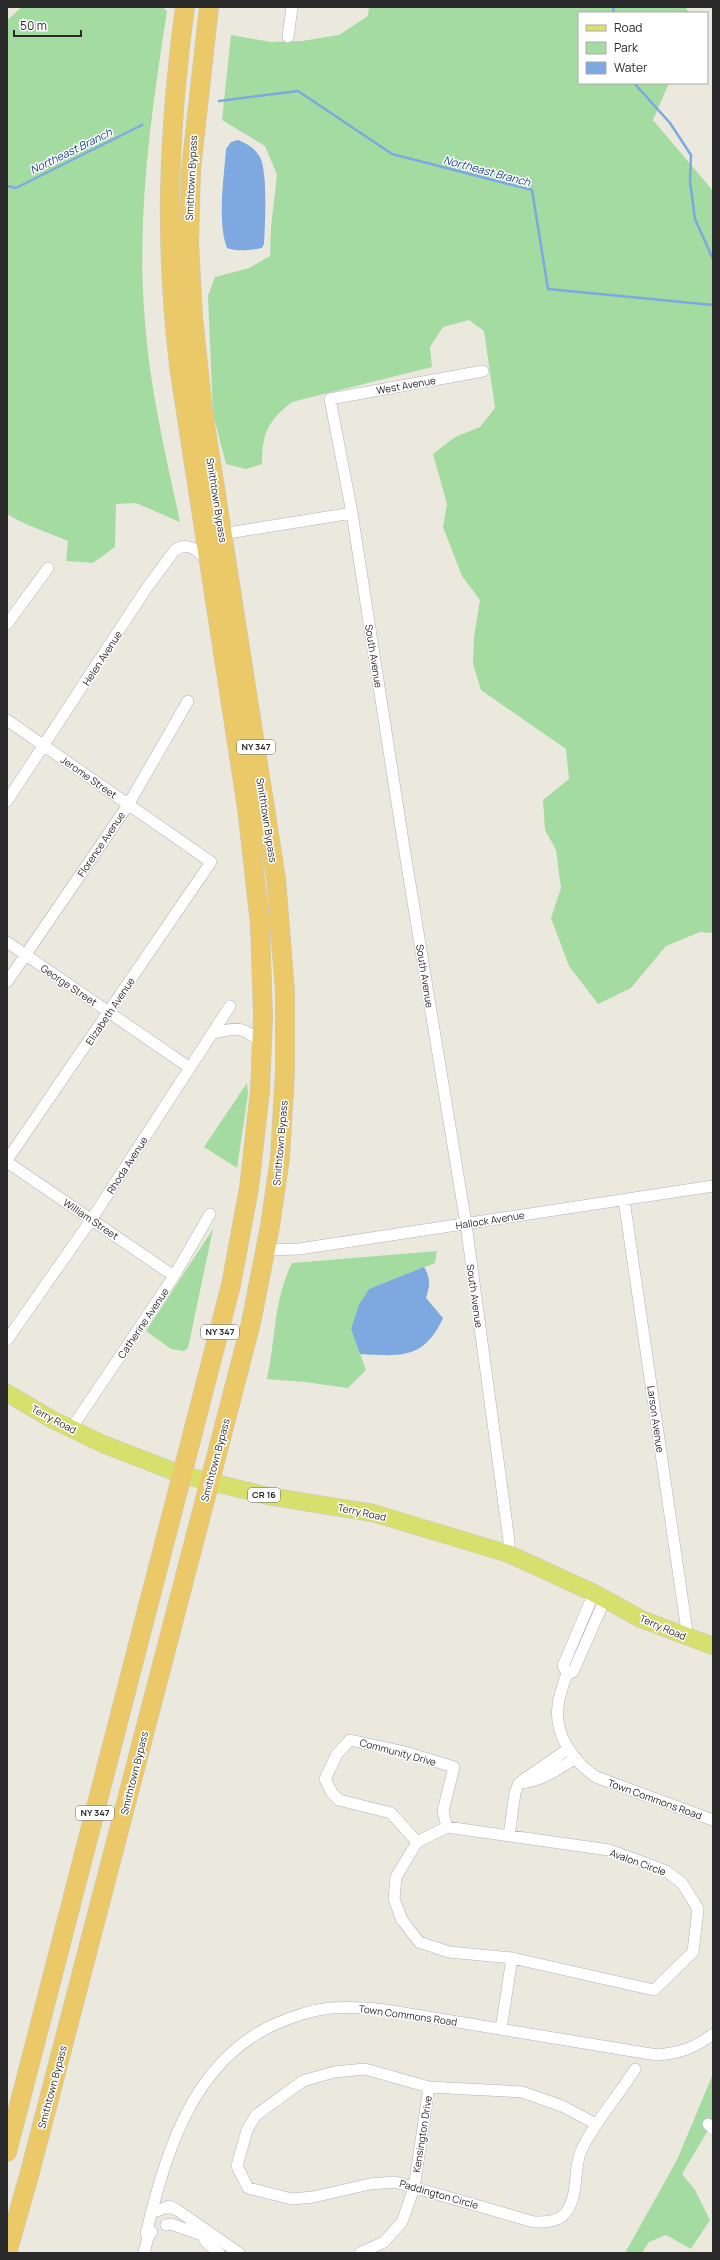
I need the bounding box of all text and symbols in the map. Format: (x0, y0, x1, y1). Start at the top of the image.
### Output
scale bar (14, 12, 81, 38)
legend (578, 12, 708, 84)
text: 50 m (20, 17, 47, 34)
text: Road (614, 19, 642, 36)
text: Park (614, 39, 639, 56)
text: Water (614, 59, 648, 76)
water label: Northeast Branch (27, 124, 115, 177)
street label: Smithtown Bypass (182, 135, 200, 221)
water label: Northeast Branch (442, 152, 533, 189)
street label: West Avenue (375, 373, 437, 397)
street label: Smithtown Bypass (203, 457, 231, 543)
street label: South Avenue (362, 623, 386, 689)
street label: Helen Avenue (79, 628, 125, 688)
road number: NY 347 (237, 740, 275, 754)
street label: Jerome Street (58, 752, 120, 802)
street label: Smithtown Bypass (253, 777, 281, 863)
street label: Florence Avenue (74, 809, 128, 879)
street label: South Avenue (413, 943, 437, 1009)
street label: George Street (38, 961, 100, 1009)
street label: Elizabeth Avenue (82, 974, 138, 1048)
street label: Smithtown Bypass (269, 1100, 291, 1186)
street label: Rhoda Avenue (103, 1133, 151, 1196)
street label: William Street (61, 1195, 121, 1243)
street label: Hallock Avenue (454, 1208, 526, 1232)
street label: South Avenue (464, 1263, 486, 1329)
street label: Catherine Avenue (114, 1285, 172, 1361)
road number: NY 347 (201, 1325, 239, 1339)
street label: Larson Avenue (644, 1385, 668, 1453)
street label: Terry Road (29, 1401, 79, 1437)
street label: Smithtown Bypass (197, 1417, 233, 1503)
road number: CR 16 (248, 1488, 280, 1502)
street label: Terry Road (337, 1500, 388, 1524)
street label: Terry Road (638, 1611, 688, 1643)
street label: Smithtown Bypass (117, 1730, 151, 1816)
street label: Community Drive (358, 1735, 438, 1769)
street label: Town Commons Road (606, 1775, 704, 1823)
road number: NY 347 (76, 1806, 114, 1820)
street label: Avalon Circle (608, 1845, 668, 1879)
street label: Town Commons Road (358, 2001, 458, 2029)
street label: Smithtown Bypass (34, 2044, 70, 2130)
street label: Kensington Drive (409, 2094, 435, 2173)
street label: Paddington Circle (398, 2176, 480, 2212)

